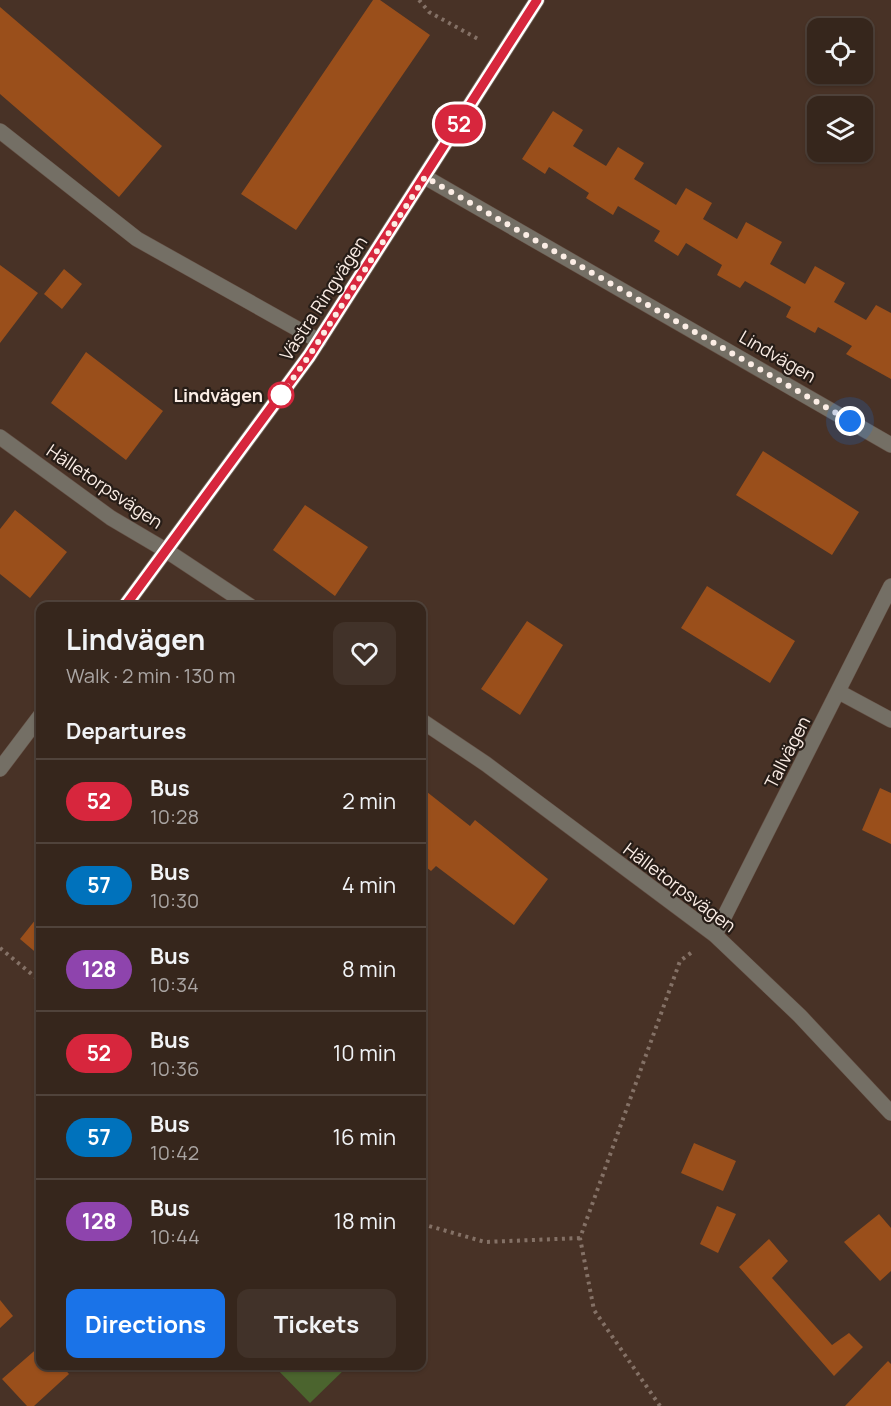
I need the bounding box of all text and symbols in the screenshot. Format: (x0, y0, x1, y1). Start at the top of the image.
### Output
map controls (807, 18, 873, 162)
button: locate (807, 18, 873, 84)
button: layers (807, 96, 873, 162)
line badge: 52 (432, 104, 486, 144)
text: 52 (447, 110, 471, 138)
street label: Västra Ringvägen (274, 231, 372, 365)
street label: Lindvägen (735, 324, 821, 388)
marker: Lindvägen (268, 382, 294, 408)
place label: Lindvägen (173, 383, 263, 407)
your location (835, 406, 865, 436)
street label: Hälletorpsvägen (42, 438, 168, 534)
text: Lindvägen (66, 620, 205, 658)
button: heart (333, 622, 396, 685)
text: Walk · 2 min · 130 m (66, 662, 236, 689)
street label: Tallvägen (759, 712, 815, 792)
text: Departures (66, 716, 186, 746)
text: Bus (150, 773, 190, 803)
text: 2 min (342, 786, 396, 816)
text: 52 (87, 787, 111, 815)
text: 10:28 (150, 803, 199, 830)
street label: Hälletorpsvägen (619, 837, 741, 937)
text: Bus (150, 857, 190, 887)
text: 4 min (342, 870, 396, 900)
text: 57 (87, 871, 111, 899)
text: 10:30 (150, 887, 199, 914)
text: Bus (150, 941, 190, 971)
text: 8 min (342, 954, 396, 984)
text: 128 (82, 955, 116, 983)
text: 10:34 (150, 971, 199, 998)
text: Bus (150, 1025, 190, 1055)
text: 10 min (333, 1038, 396, 1068)
text: 52 (87, 1039, 111, 1067)
text: 10:36 (150, 1055, 199, 1082)
text: Bus (150, 1109, 190, 1139)
text: 16 min (333, 1122, 396, 1152)
text: 57 (87, 1123, 111, 1151)
text: 10:42 (150, 1139, 199, 1166)
text: Bus (150, 1193, 190, 1223)
text: 18 min (333, 1206, 396, 1236)
text: 128 (82, 1207, 116, 1235)
text: 10:44 (150, 1223, 200, 1250)
button: Directions (66, 1289, 225, 1358)
button: Tickets (237, 1289, 396, 1358)

